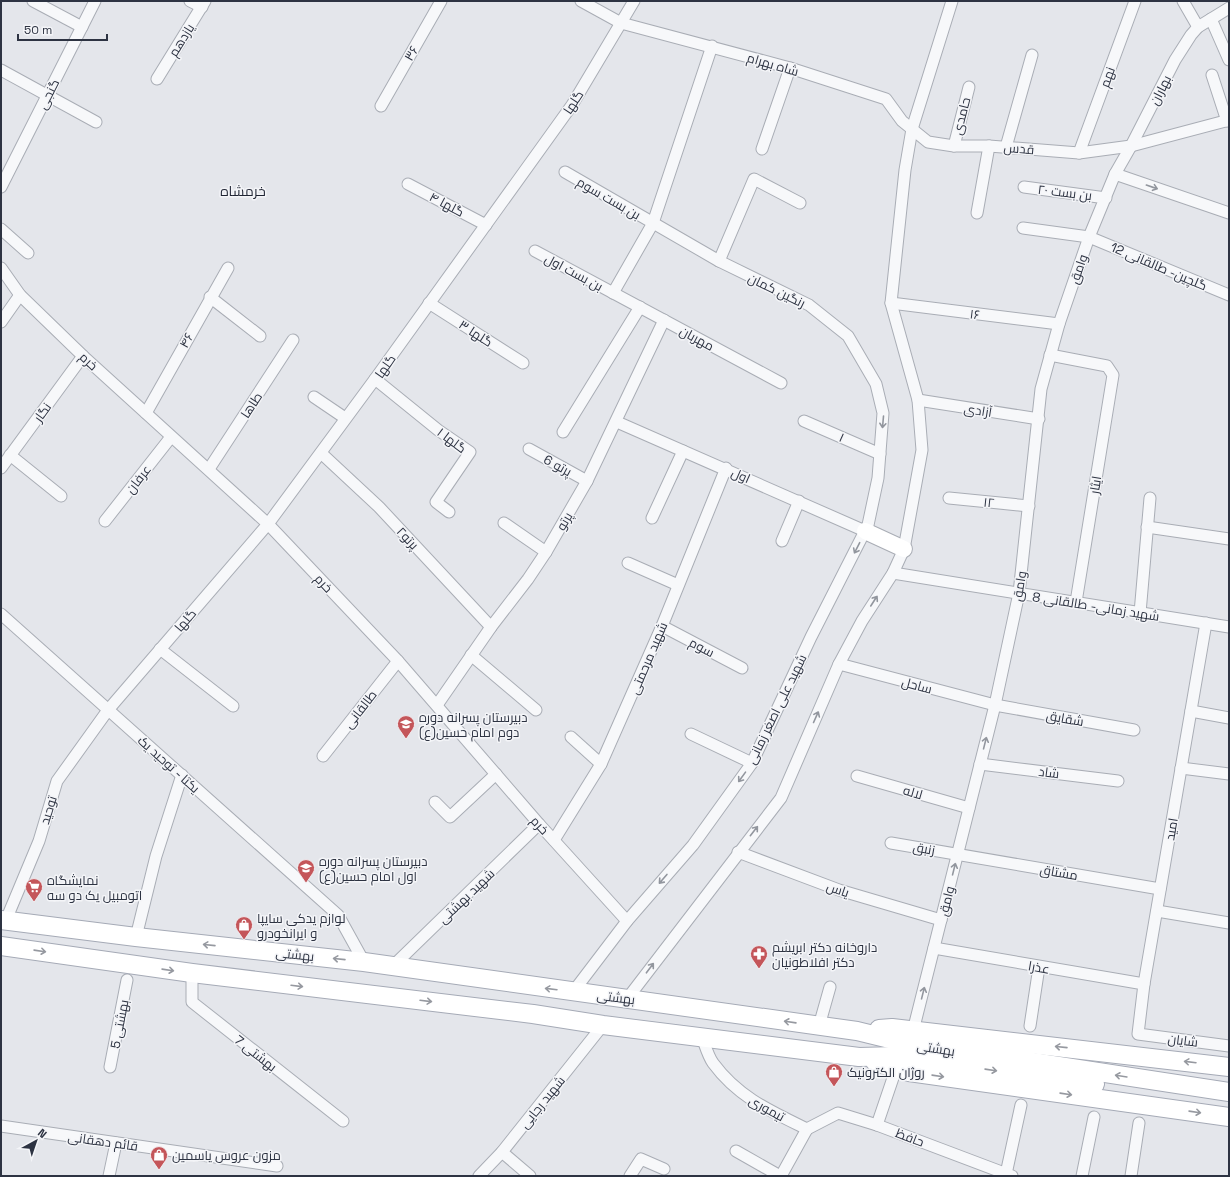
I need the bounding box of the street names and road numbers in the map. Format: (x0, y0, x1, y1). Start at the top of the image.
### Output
street label: یازدهم (165, 20, 199, 61)
street label: ۳۶ (400, 42, 423, 64)
street label: شاه بهرام (745, 49, 801, 81)
street label: نهم (1096, 65, 1120, 90)
street label: بهاران (1146, 72, 1175, 108)
street label: گنجی (34, 76, 63, 112)
street label: گلها (559, 87, 587, 117)
street label: حامدی (949, 96, 974, 137)
street label: قدس (1003, 139, 1035, 158)
street label: بن بست سوم (573, 173, 644, 224)
street label: بن بست ۲۰ (1037, 181, 1093, 204)
street label: گلها ۴ (426, 188, 467, 221)
street label: گلچین- طالقانی 12 (1108, 238, 1210, 295)
street label: بن بست اول (542, 250, 606, 295)
street label: وامق (1065, 252, 1091, 286)
street label: رنگین کمان (745, 269, 808, 312)
street label: ۱۶ (969, 305, 981, 324)
street label: گلها ۳ (455, 316, 496, 351)
street label: مهربان (677, 322, 717, 355)
street label: ۴۶ (175, 330, 197, 351)
street label: خرم (75, 349, 102, 375)
street label: گلها (371, 351, 400, 381)
street label: طاها (237, 389, 266, 422)
street label: نگار (29, 399, 55, 426)
street label: آزادی (963, 400, 994, 421)
street label: گلها ۱ (434, 424, 470, 457)
street label: ۱ (836, 429, 847, 446)
street label: پرتو 6 (540, 451, 575, 481)
street label: عرفان (122, 461, 155, 497)
street label: اول (729, 464, 753, 487)
street label: ایثار (1086, 475, 1105, 496)
street label: ۱۲ (983, 493, 995, 512)
street label: پرتو (552, 509, 578, 534)
street label: پرتو۲ (392, 523, 423, 554)
street label: خرم (310, 570, 336, 597)
street label: وامق (1009, 570, 1030, 603)
street label: شهید زمانی- طالقانی 8 (1031, 588, 1161, 625)
street label: گلها (171, 605, 200, 635)
street label: شهید مرحمتی (626, 619, 671, 697)
street label: سوم (686, 634, 717, 662)
street label: شهید علی اصغر زمانی (742, 651, 810, 767)
street label: ساحل (900, 673, 934, 698)
street label: طالقانی (340, 687, 381, 732)
street label: شقایق (1045, 707, 1085, 730)
street label: یکتا - توحید یک (134, 732, 204, 797)
street label: شاد (1038, 763, 1060, 782)
street label: لاله (901, 782, 925, 803)
street label: توحید (36, 793, 61, 826)
street label: خرم (526, 812, 552, 839)
street label: امید (1161, 816, 1182, 842)
street label: زنبق (911, 838, 936, 859)
street label: مشتاق (1039, 861, 1079, 884)
street label: شهید بهشتی (435, 865, 498, 927)
street label: یاس (824, 878, 852, 901)
street label: وامق (935, 884, 958, 918)
street label: بهشتی (275, 944, 315, 965)
street label: عذرا (1027, 957, 1051, 978)
street label: بهشتی (596, 987, 636, 1008)
street label: بهشتی 5 (106, 998, 133, 1050)
street label: شایان (1167, 1030, 1199, 1051)
street label: بهشتی 7 (231, 1032, 280, 1075)
street label: بهشتی (916, 1037, 956, 1060)
street label: شهید رجایی (516, 1073, 569, 1132)
street label: تیموری (746, 1092, 788, 1125)
street label: حافظ (893, 1124, 927, 1151)
street label: قائم دهقانی (67, 1128, 139, 1156)

